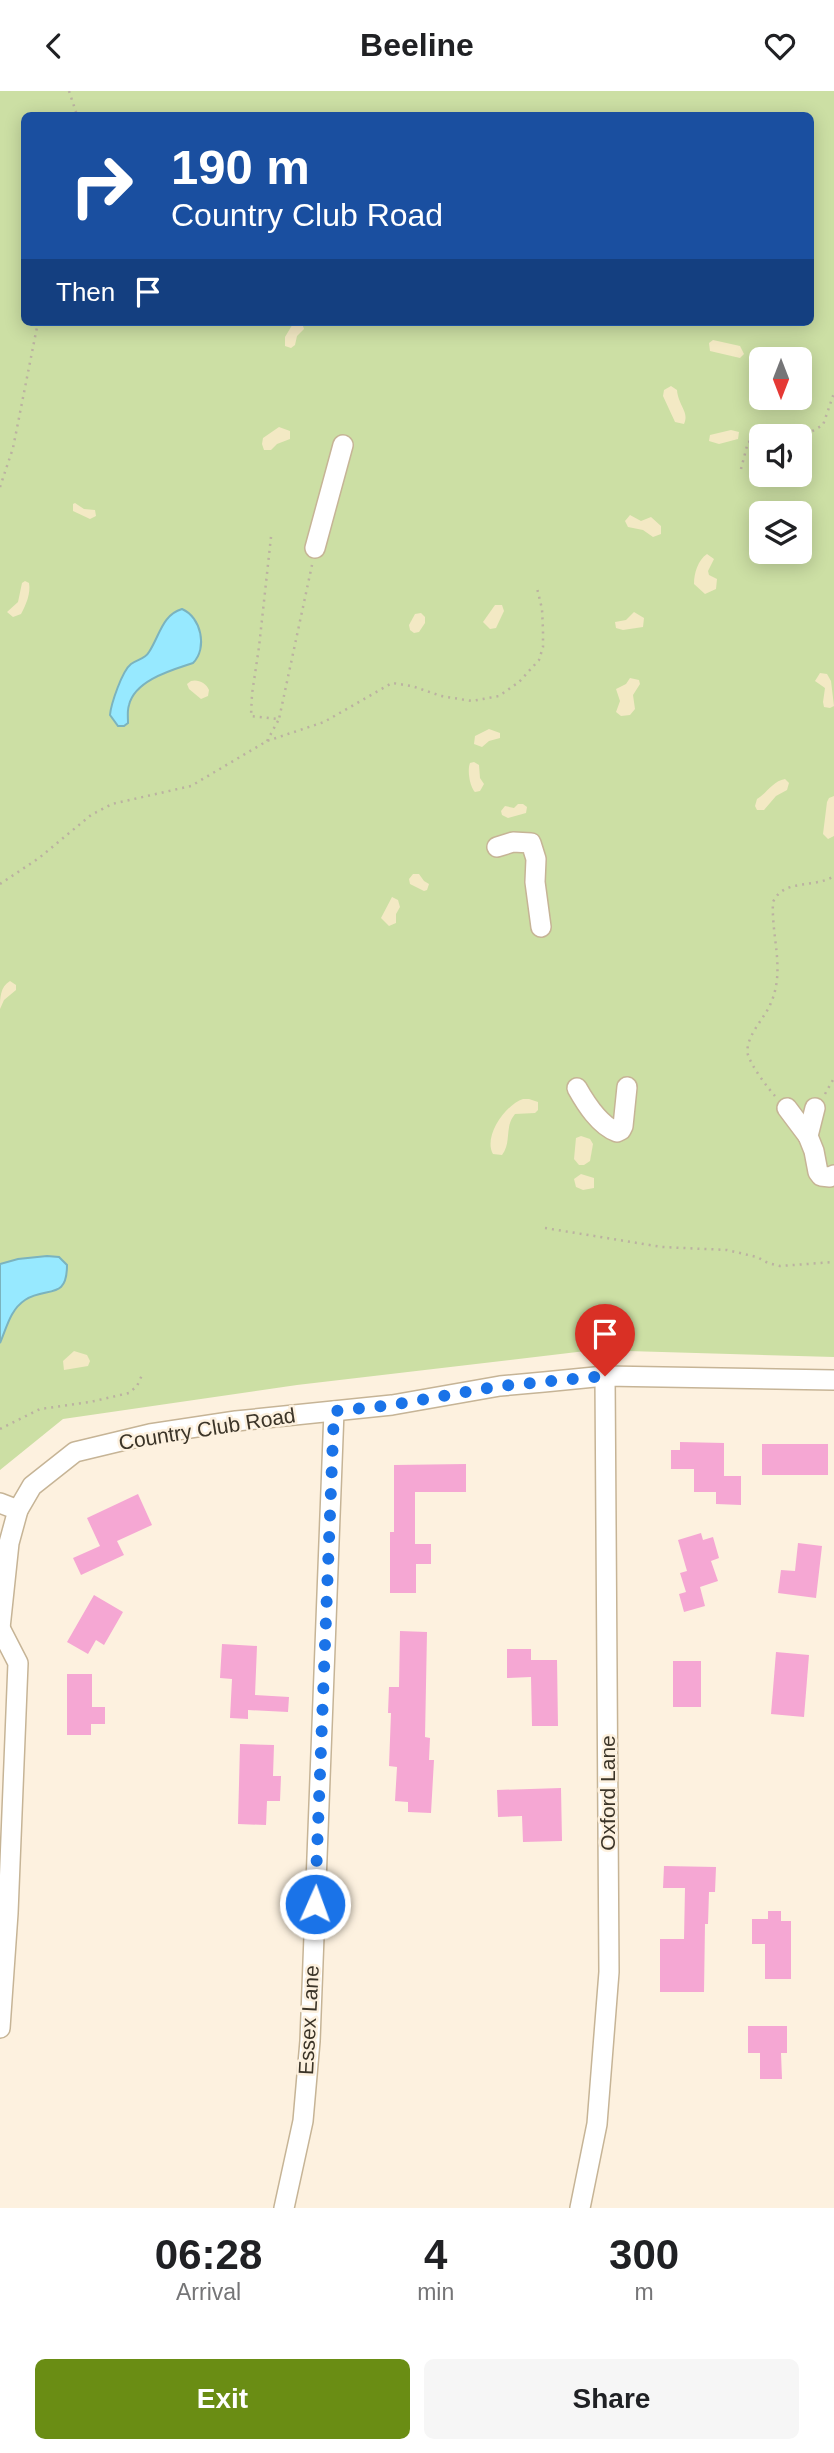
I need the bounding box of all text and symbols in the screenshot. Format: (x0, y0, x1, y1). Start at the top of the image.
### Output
icon: back (35, 27, 73, 65)
text: Beeline (360, 27, 474, 63)
icon: heart (761, 27, 799, 65)
icon: right (56, 140, 147, 231)
text: 190 m (171, 140, 310, 194)
text: Country Club Road (171, 197, 443, 233)
icon: arrive (129, 273, 167, 311)
text: Then (56, 277, 115, 307)
north arrow (749, 347, 812, 409)
map controls (749, 347, 812, 564)
button: sound (749, 424, 812, 487)
button: layers (749, 501, 812, 564)
pin (575, 1304, 635, 1376)
icon: arrive (586, 1315, 624, 1353)
street label: Country Club Road (117, 1403, 297, 1454)
street label: Oxford Lane (596, 1735, 619, 1851)
position arrow (278, 1867, 352, 1941)
street label: Essex Lane (294, 1965, 323, 2075)
text: 06:28 (155, 2231, 262, 2278)
text: 4 (424, 2231, 447, 2278)
text: 300 (609, 2231, 679, 2278)
text: Arrival (176, 2279, 241, 2305)
text: min (417, 2279, 454, 2305)
text: m (635, 2279, 654, 2305)
button: Exit (35, 2359, 410, 2439)
button: Share (424, 2359, 799, 2439)

